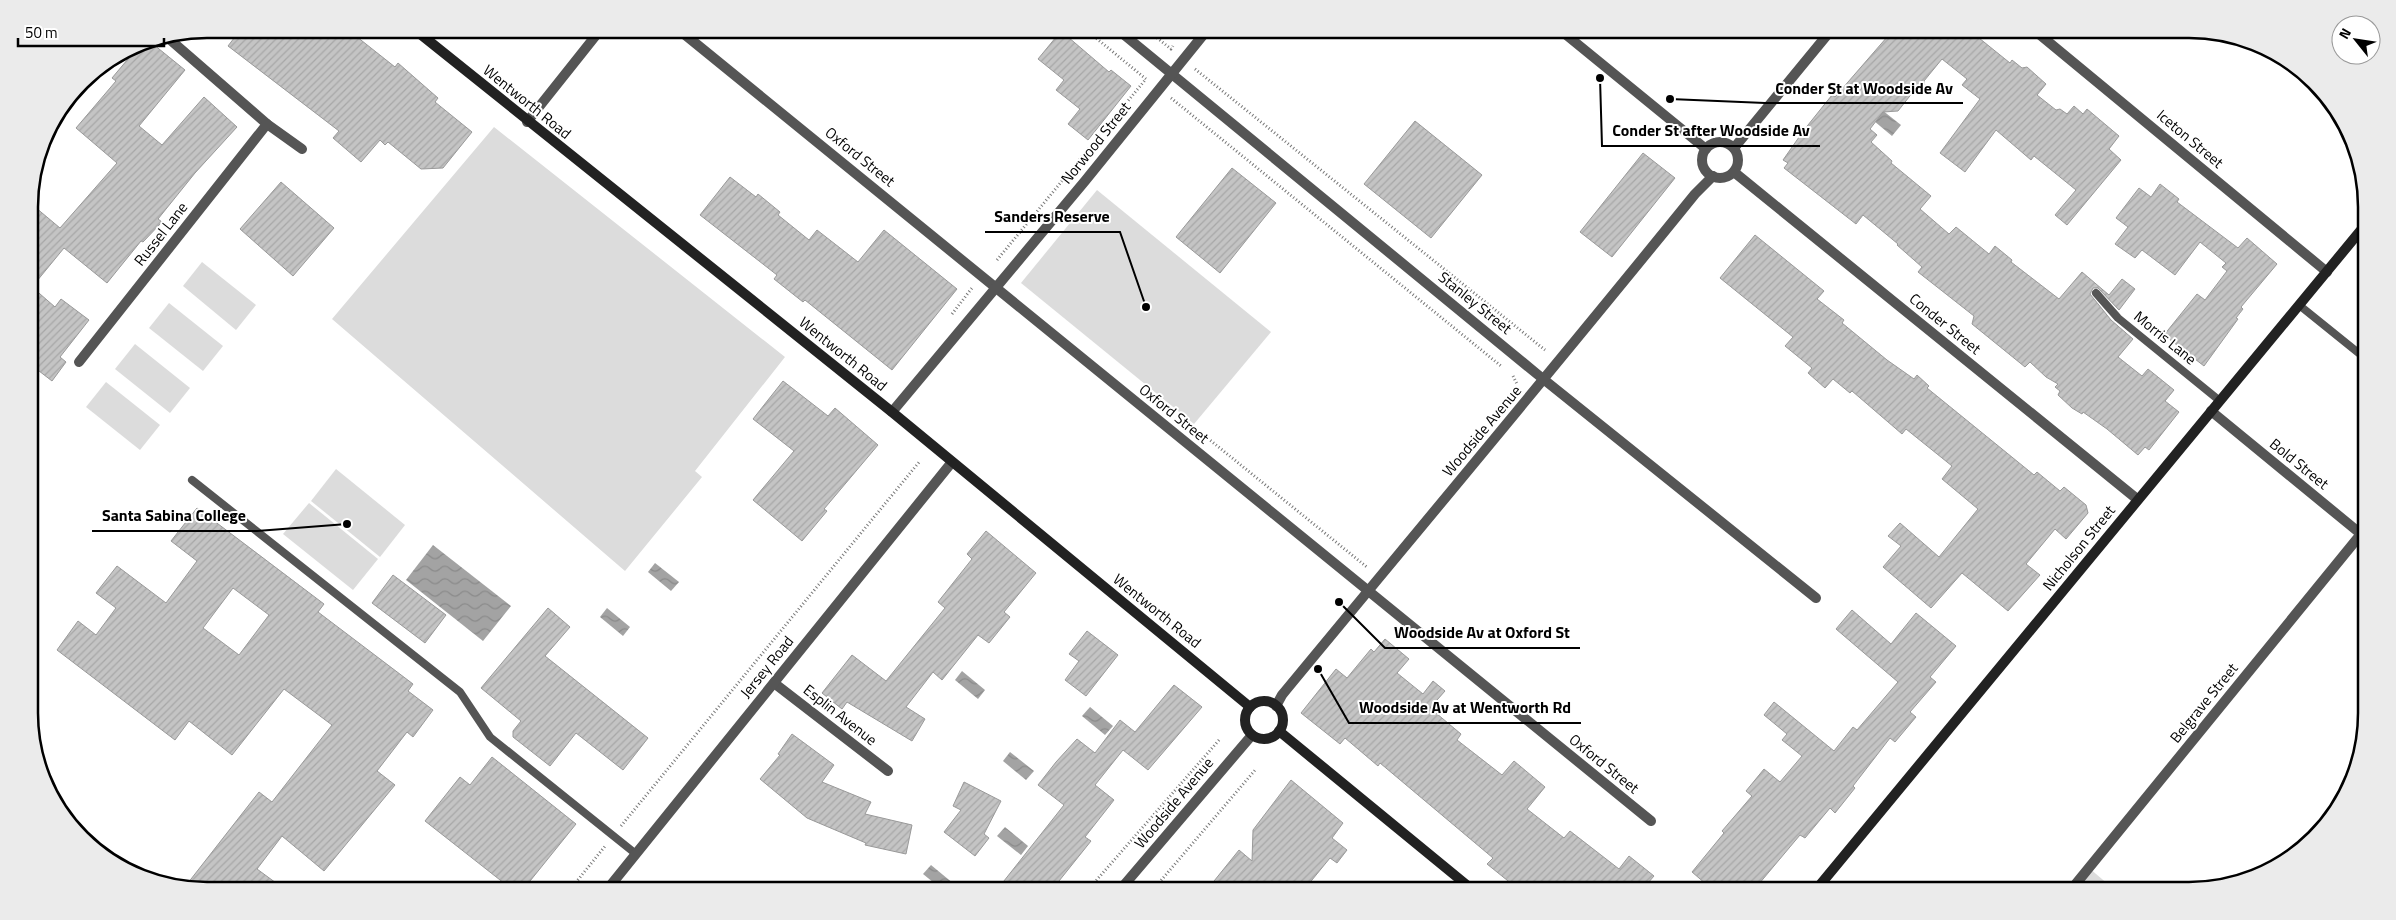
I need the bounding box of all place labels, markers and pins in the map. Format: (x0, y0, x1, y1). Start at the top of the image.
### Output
callout: Conder St at Woodside Av (1765, 72, 1963, 103)
callout: Conder St after Woodside Av (1602, 115, 1820, 146)
callout: Sanders Reserve (985, 201, 1120, 232)
callout: Santa Sabina College (92, 500, 257, 531)
callout: Woodside Av at Oxford St (1385, 617, 1580, 648)
callout: Woodside Av at Wentworth Rd (1349, 692, 1581, 723)

